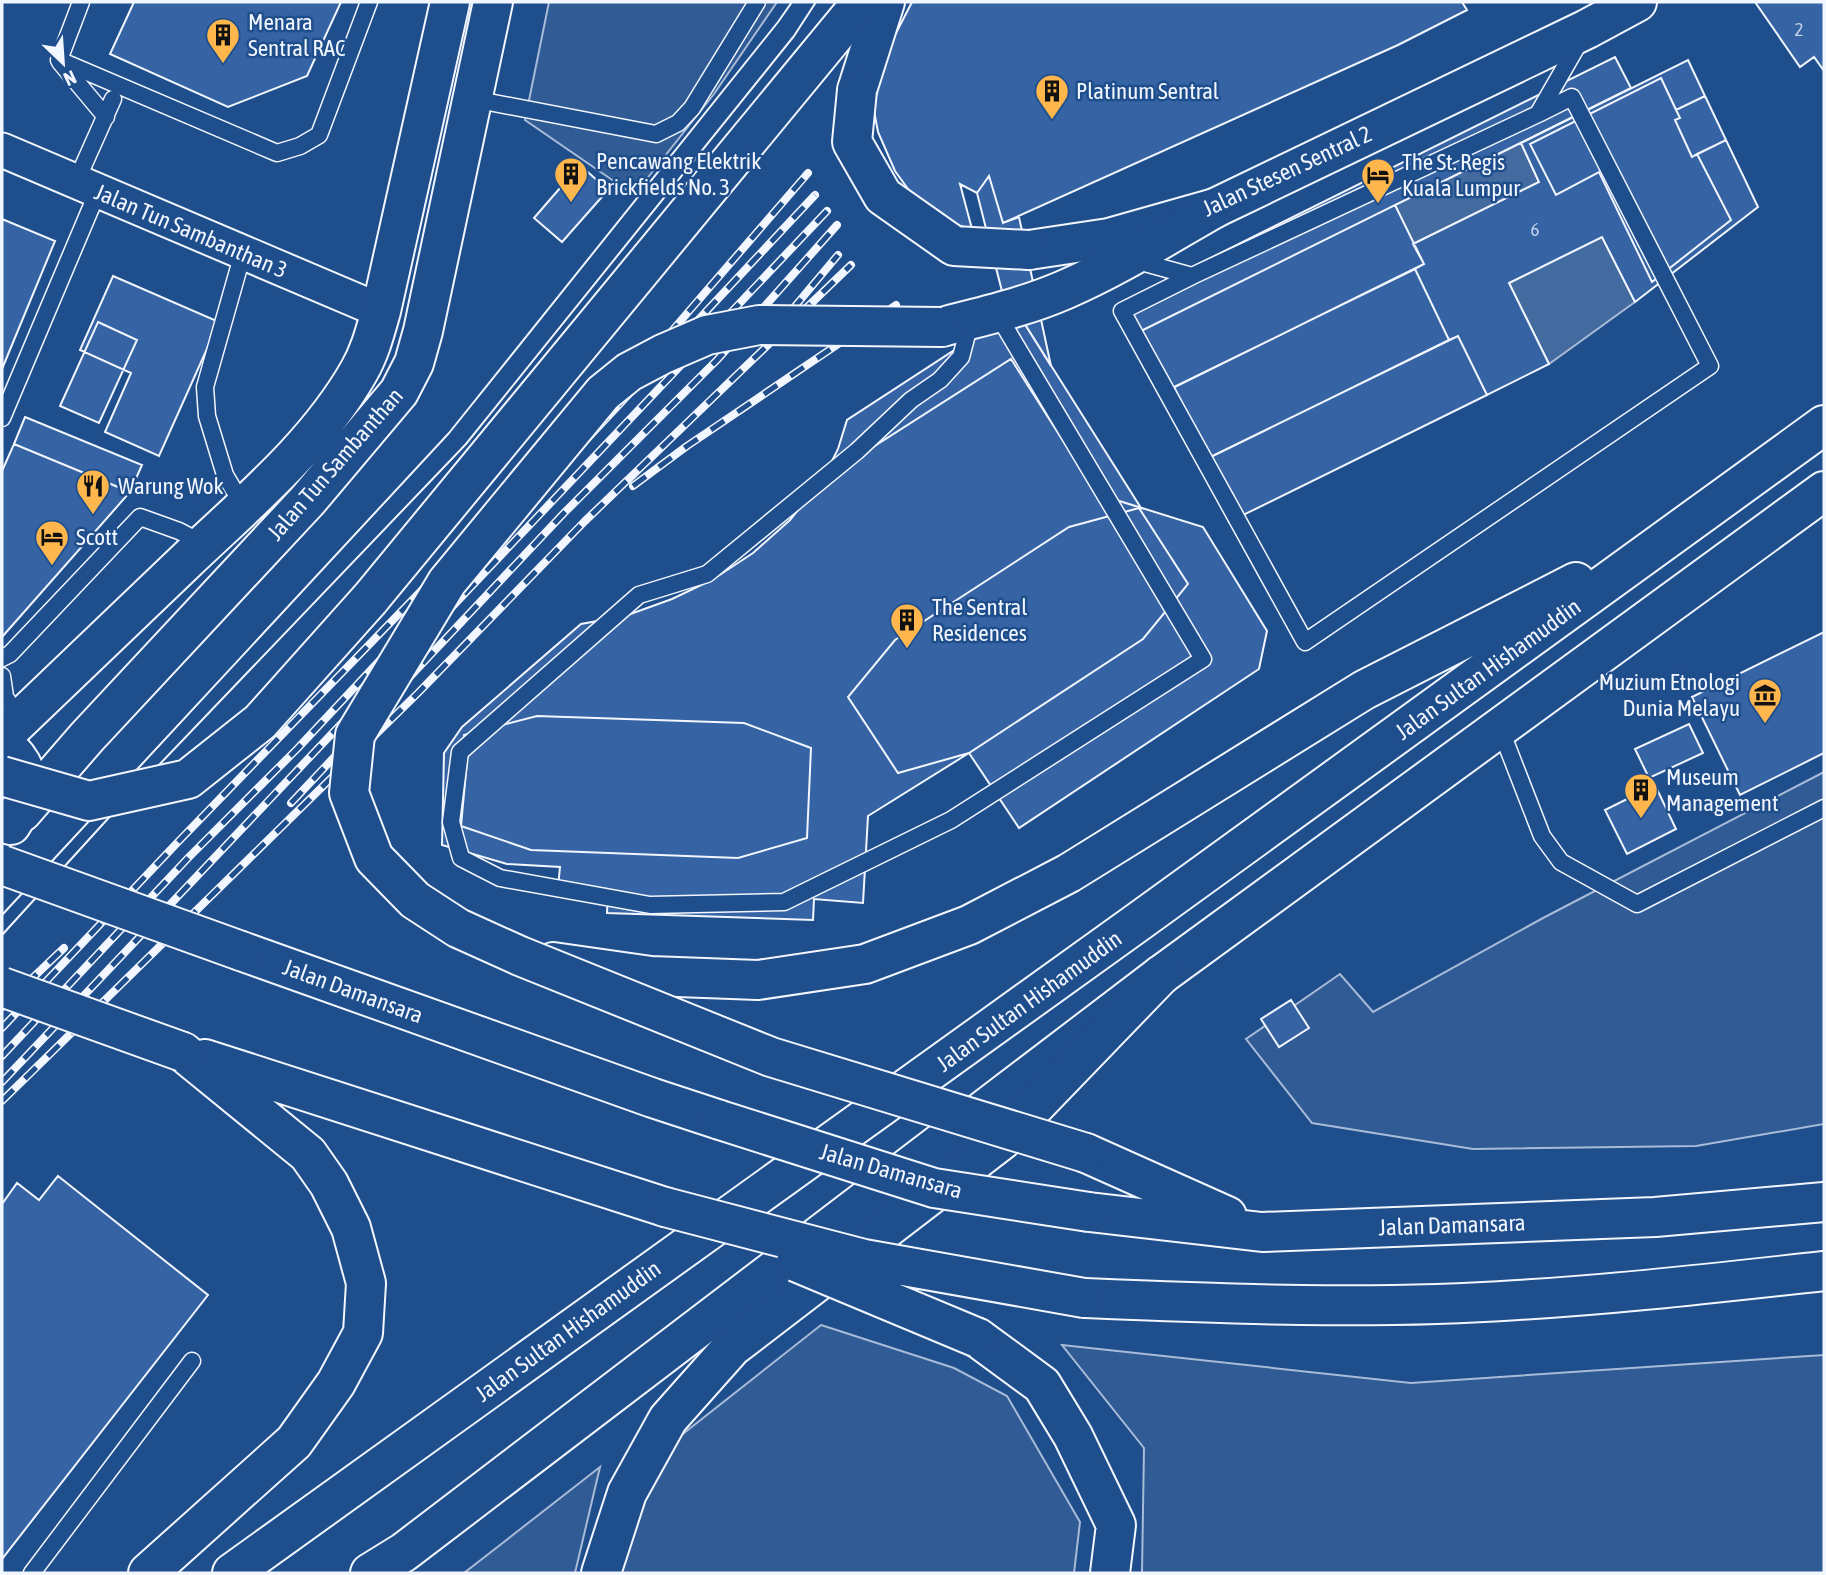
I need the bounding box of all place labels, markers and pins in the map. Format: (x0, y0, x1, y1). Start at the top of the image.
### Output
place label: Menara Sentral RAC (248, 9, 345, 61)
building icon: Menara Sentral RAC (204, 16, 242, 65)
building icon: Platinum Sentral (1033, 72, 1071, 121)
place label: Platinum Sentral (1076, 78, 1219, 104)
place label: Pencawang Elektrik Brickfields No. 3 (596, 148, 761, 200)
place label: The St. Regis Kuala Lumpur (1402, 149, 1521, 201)
building icon: Pencawang Elektrik Brickfields No. 3 (552, 155, 590, 204)
hotel icon: The St. Regis Kuala Lumpur (1359, 156, 1397, 205)
restaurant icon: Warung Wok (74, 467, 112, 516)
place label: Warung Wok (118, 473, 224, 499)
hotel icon: Scott (33, 518, 71, 567)
place label: Scott (76, 524, 118, 550)
place label: The Sentral Residences (932, 594, 1027, 646)
building icon: The Sentral Residences (888, 601, 926, 650)
place label: Muzium Etnologi Dunia Melayu (1599, 669, 1740, 721)
museum icon: Muzium Etnologi Dunia Melayu (1746, 676, 1784, 725)
place label: Museum Management (1666, 764, 1779, 816)
building icon: Museum Management (1622, 771, 1660, 820)

